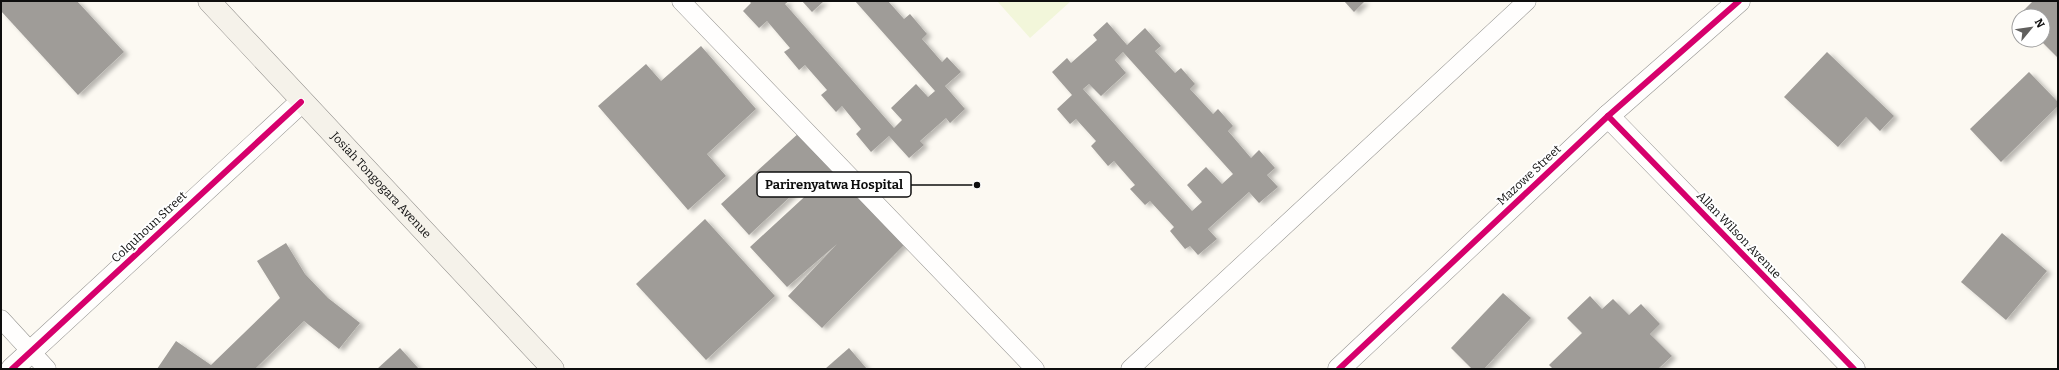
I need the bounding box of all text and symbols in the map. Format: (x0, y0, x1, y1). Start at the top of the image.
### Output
north arrow (2011, 8, 2051, 48)
text: N (2032, 17, 2047, 31)
street label: Josiah Tongogara Avenue (327, 128, 434, 241)
street label: Mazowe Street (1494, 142, 1564, 208)
callout: Parirenyatwa Hospital (757, 172, 911, 197)
text: Parirenyatwa Hospital (765, 177, 903, 192)
street label: Colquhoun Street (108, 188, 190, 265)
street label: Allan Wilson Avenue (1694, 189, 1784, 281)

